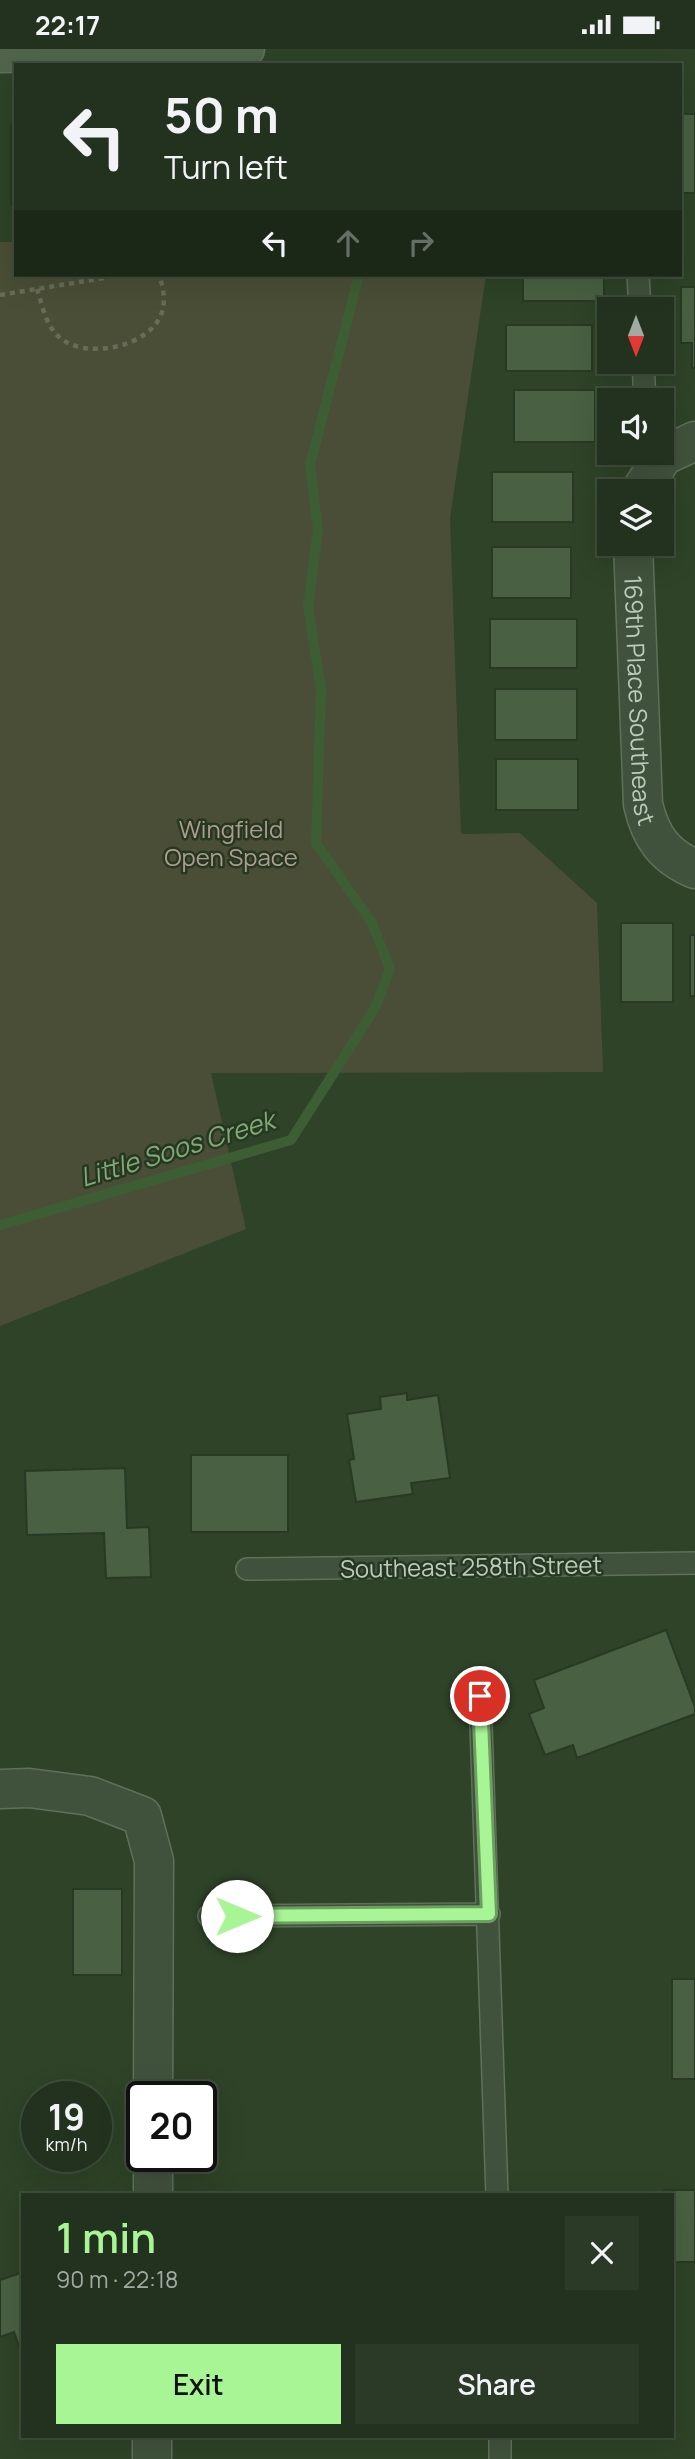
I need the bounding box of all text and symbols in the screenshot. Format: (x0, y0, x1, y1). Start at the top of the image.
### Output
text: 22:17 (35, 7, 100, 43)
text: 50 m (164, 81, 279, 148)
icon: left (49, 91, 140, 182)
text: Turn left (164, 145, 288, 189)
icon: left (256, 224, 294, 262)
icon: ahead (329, 224, 367, 262)
icon: right (402, 224, 440, 262)
north arrow (597, 297, 674, 375)
map controls (597, 297, 674, 556)
button: sound (597, 388, 674, 465)
button: layers (597, 479, 674, 556)
street label: 169th Place Southeast (618, 575, 664, 829)
park label: Wingfield Open Space (164, 812, 298, 873)
water label: Little Soos Creek (75, 1100, 283, 1195)
street label: Southeast 258th Street (340, 1547, 602, 1585)
pin (450, 1666, 510, 1726)
icon: arrive (461, 1677, 499, 1715)
position arrow (200, 1879, 274, 1953)
speed limit sign: 20 (126, 2081, 217, 2172)
text: 19 (48, 2093, 85, 2141)
text: km/h (46, 2132, 87, 2156)
text: 1 min (56, 2208, 156, 2266)
button: close (565, 2216, 639, 2290)
text: 90 m · 22:18 (56, 2263, 178, 2295)
button: Exit (56, 2344, 341, 2424)
button: Share (355, 2344, 639, 2424)

